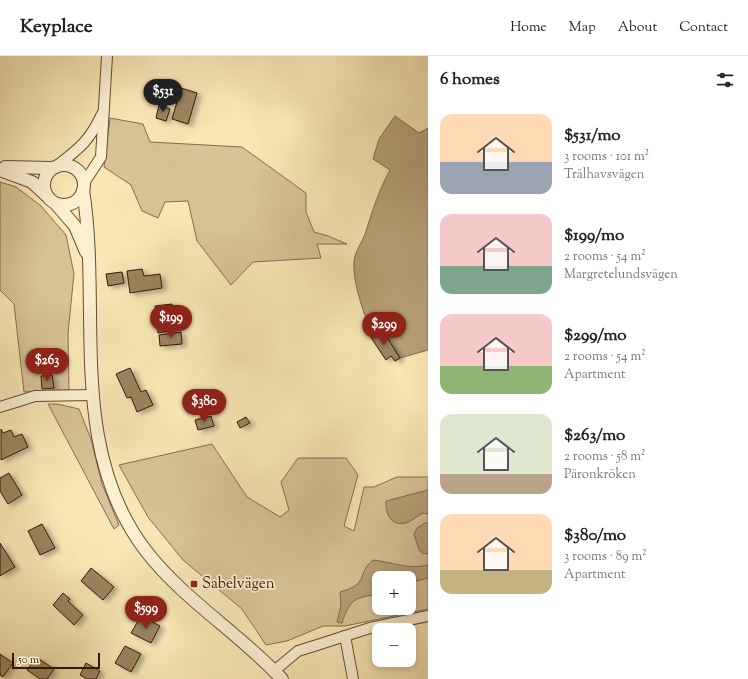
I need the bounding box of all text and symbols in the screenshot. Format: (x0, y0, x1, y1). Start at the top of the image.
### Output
text: Keyplace (20, 14, 93, 41)
text: Home (510, 18, 547, 38)
text: Map (569, 18, 596, 38)
text: About (618, 18, 657, 38)
text: Contact (679, 18, 728, 38)
text: 6 homes (440, 68, 500, 92)
icon: filters (714, 69, 736, 91)
pin: $531 (139, 79, 187, 113)
text: $531 (152, 83, 174, 101)
text: $531/mo (564, 124, 621, 148)
icon: home (472, 130, 520, 178)
text: 3 rooms · 101 m² (564, 148, 649, 166)
text: Trälhavsvägen (564, 166, 644, 184)
text: $199/mo (564, 224, 624, 248)
icon: home (472, 230, 520, 278)
text: 2 rooms · 54 m² (564, 248, 646, 266)
text: Margretelundsvägen (564, 266, 678, 284)
pin: $199 (147, 305, 195, 339)
text: $199 (159, 309, 183, 327)
pin: $299 (360, 312, 408, 346)
text: $299 (371, 316, 397, 334)
text: $299/mo (564, 324, 627, 348)
icon: home (472, 330, 520, 378)
pin: $263 (23, 348, 71, 382)
text: 2 rooms · 54 m² (564, 348, 646, 366)
text: $263 (35, 352, 59, 370)
text: Apartment (564, 366, 625, 384)
pin: $380 (180, 389, 228, 423)
text: $380 (191, 393, 217, 411)
text: $263/mo (564, 424, 625, 448)
icon: home (472, 430, 520, 478)
text: 2 rooms · 58 m² (564, 448, 645, 466)
text: Päronkröken (564, 466, 636, 484)
text: $380/mo (564, 524, 626, 548)
icon: home (472, 530, 520, 578)
text: 3 rooms · 89 m² (564, 548, 647, 566)
text: Apartment (564, 566, 625, 584)
map controls (372, 571, 416, 667)
button: + (372, 571, 416, 615)
place label: Sabelvägen (202, 574, 275, 595)
marker: Sabelvägen (189, 579, 199, 589)
pin: $599 (122, 596, 170, 630)
text: $599 (134, 600, 158, 618)
button: − (372, 623, 416, 667)
scale bar (12, 651, 100, 670)
text: 50 m (18, 652, 39, 668)

